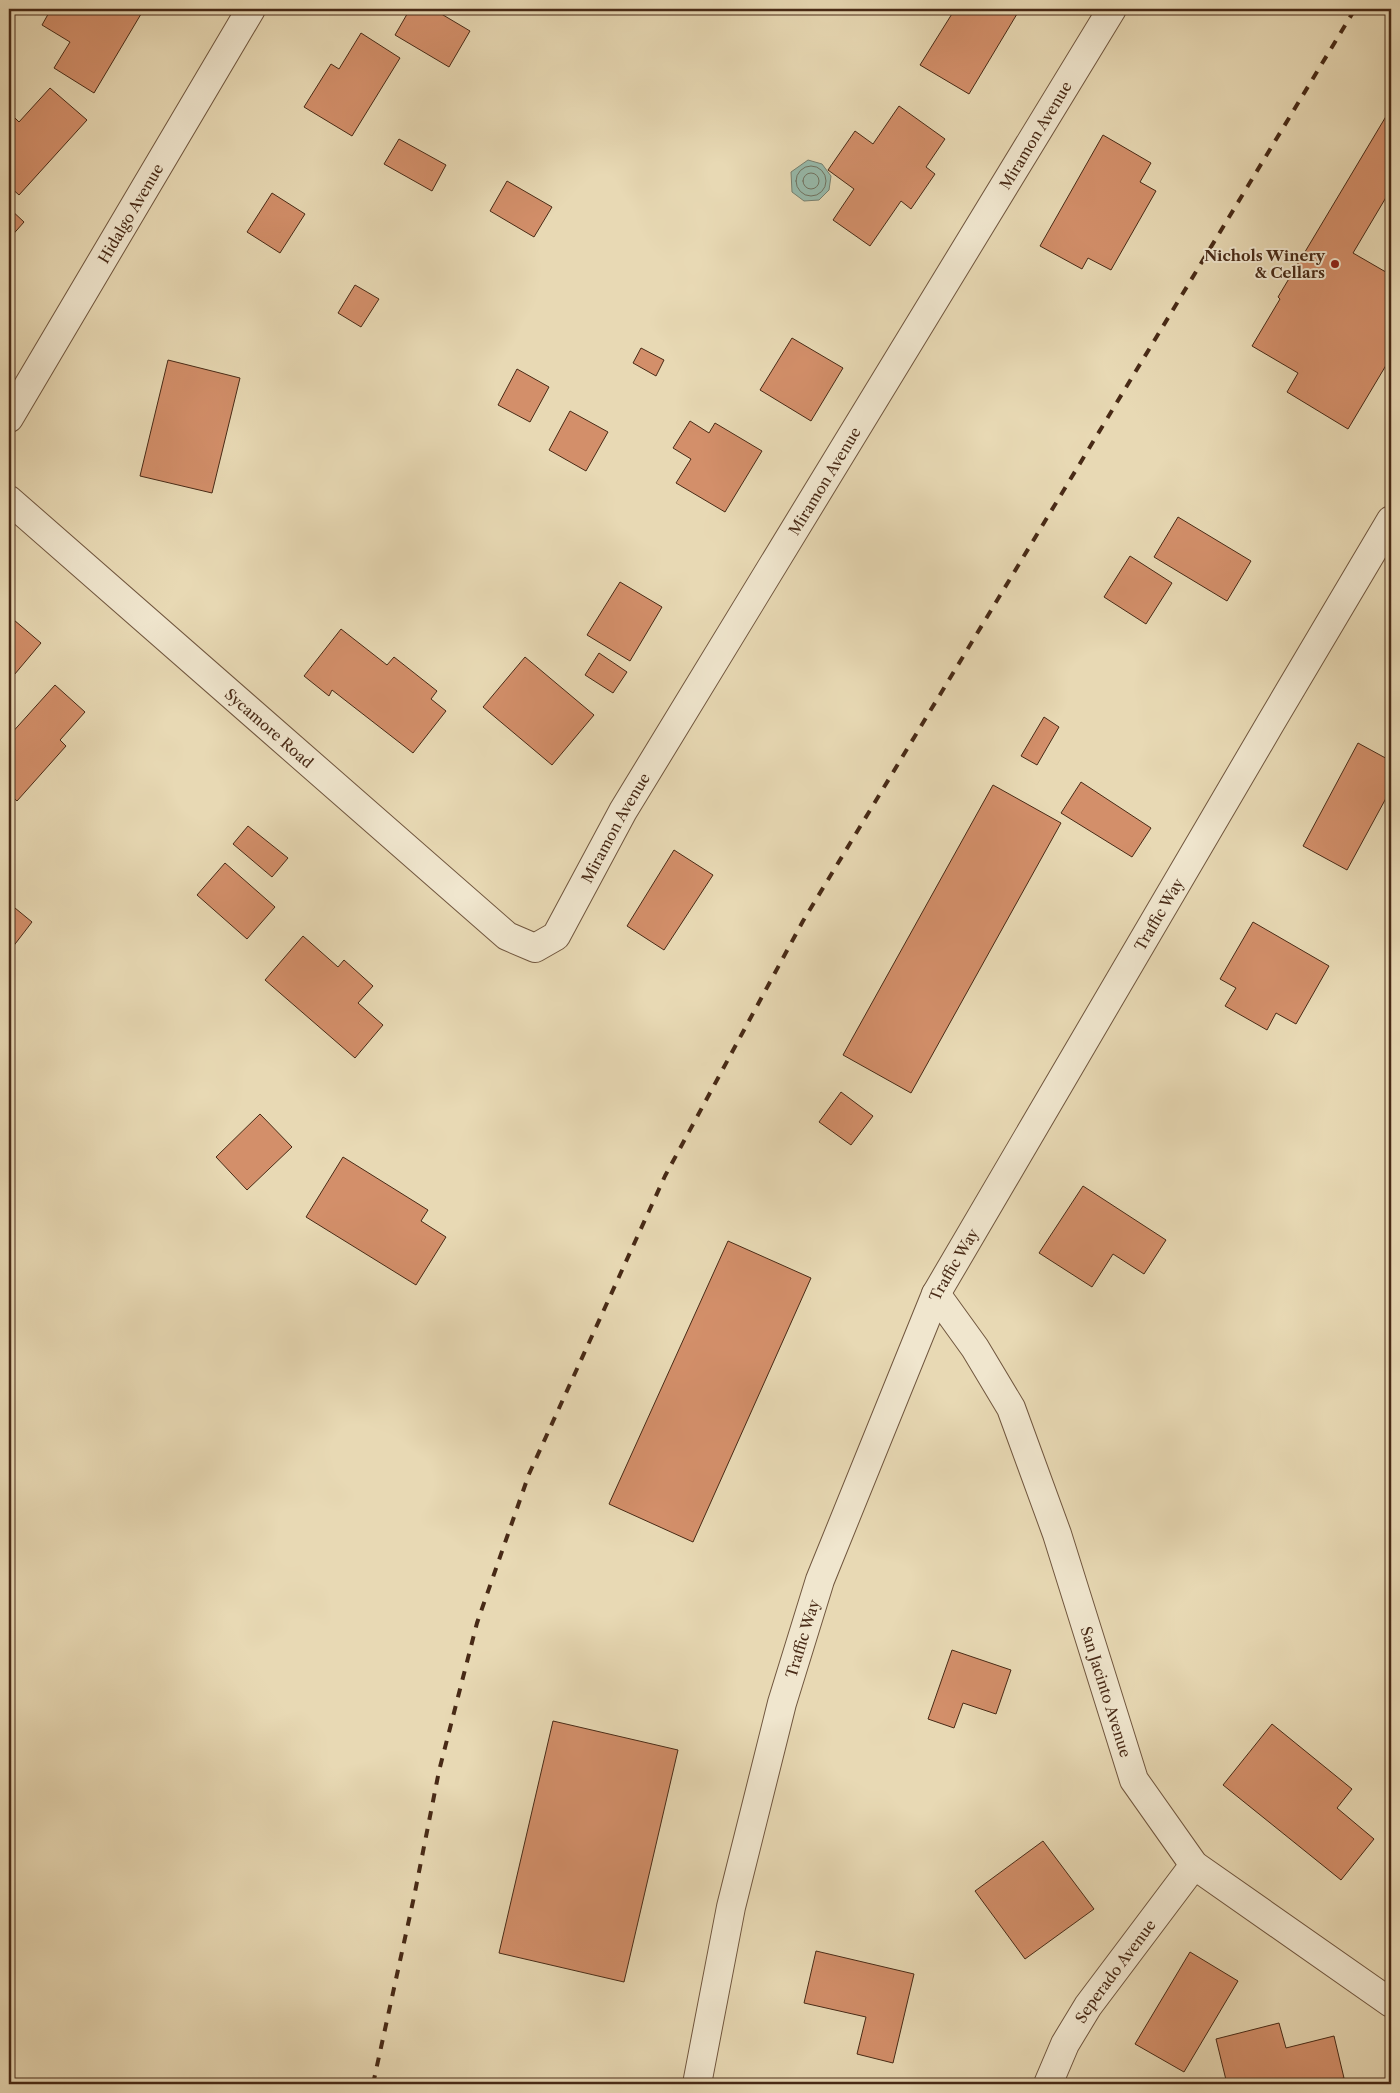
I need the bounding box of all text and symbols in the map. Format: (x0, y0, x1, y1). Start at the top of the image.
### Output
street label: Miramon Avenue (995, 78, 1075, 193)
street label: Hidalgo Avenue (93, 160, 167, 267)
place label: Nichols Winery & Cellars (1204, 246, 1326, 282)
marker: Nichols Winery & Cellars (1329, 258, 1341, 270)
street label: Miramon Avenue (784, 423, 864, 538)
street label: Sycamore Road (221, 684, 318, 772)
street label: Miramon Avenue (577, 769, 654, 886)
street label: Traffic Way (1130, 874, 1188, 954)
street label: Traffic Way (925, 1224, 982, 1304)
street label: Traffic Way (781, 1596, 823, 1680)
street label: San Jacinto Avenue (1077, 1624, 1136, 1760)
street label: Seperado Avenue (1071, 1915, 1159, 2026)

